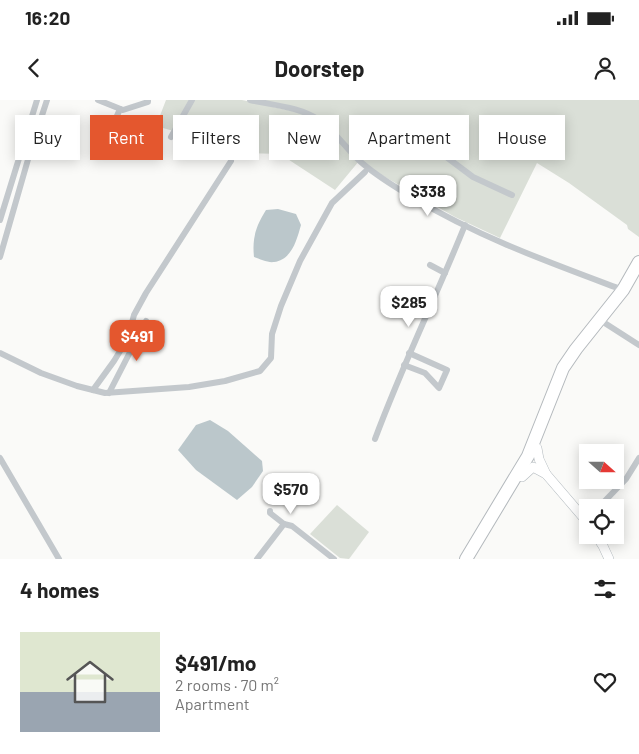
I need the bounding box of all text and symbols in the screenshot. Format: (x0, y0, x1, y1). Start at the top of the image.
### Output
text: 16:20 (25, 6, 70, 29)
icon: back (20, 54, 48, 82)
icon: person (591, 54, 619, 82)
text: Doorstep (274, 55, 365, 81)
chip: Buy (15, 115, 80, 160)
chip: Rent (90, 115, 163, 160)
chip: Filters (173, 115, 259, 160)
chip: New (269, 115, 339, 160)
chip: Apartment (349, 115, 469, 160)
chip: House (479, 115, 565, 160)
pin: $338 (398, 174, 458, 217)
text: $338 (410, 181, 446, 200)
pin: $285 (379, 286, 439, 328)
text: $285 (391, 292, 427, 311)
pin: $491 (107, 320, 167, 362)
text: $491 (121, 326, 153, 345)
north arrow (579, 444, 624, 489)
map controls (579, 444, 624, 544)
pin: $570 (261, 472, 321, 515)
text: $570 (274, 479, 308, 498)
button: locate (579, 499, 624, 544)
icon: filters (591, 575, 619, 603)
text: 4 homes (20, 577, 99, 602)
text: $491/mo (175, 650, 256, 675)
icon: home (60, 652, 120, 712)
icon: heart (591, 668, 619, 696)
text: 2 rooms · 70 m² (175, 675, 279, 694)
text: Apartment (175, 694, 250, 713)

